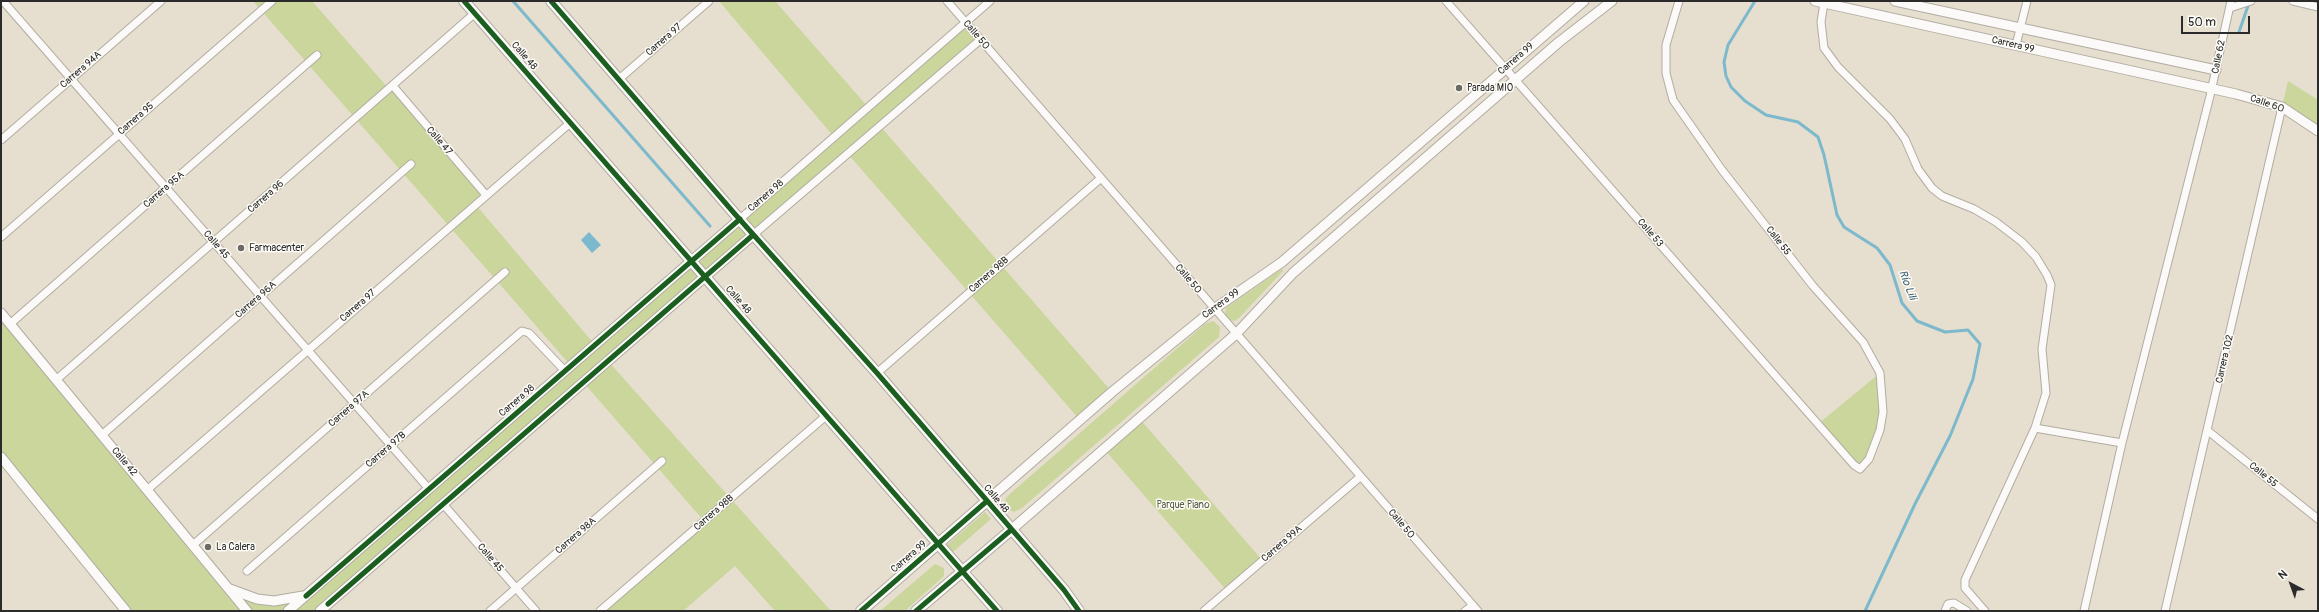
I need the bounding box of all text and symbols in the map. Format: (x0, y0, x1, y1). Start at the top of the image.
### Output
scale bar (2183, 8, 2252, 34)
text: 50 m (2188, 15, 2216, 30)
street label: Calle 50 (960, 18, 992, 52)
street label: Carrera 97 (644, 21, 684, 59)
street label: Carrera 99 (1991, 34, 2035, 56)
street label: Calle 48 (508, 39, 540, 73)
street label: Calle 62 (2210, 39, 2228, 75)
street label: Carrera 99 (1496, 40, 1536, 78)
street label: Carrera 94A (58, 49, 104, 91)
place label: Parada MIO (1467, 82, 1513, 94)
marker: Parada MIO (1454, 83, 1464, 93)
street label: Calle 60 (2248, 93, 2286, 115)
street label: Carrera 95 (116, 100, 156, 138)
street label: Calle 47 (423, 124, 455, 158)
street label: Carrera 95A (141, 169, 187, 211)
street label: Carrera 98 (746, 177, 786, 215)
street label: Carrera 96 (245, 178, 287, 216)
street label: Calle 53 (1634, 216, 1666, 250)
street label: Calle 55 (1763, 224, 1793, 258)
street label: Calle 45 (200, 228, 232, 262)
place label: Farmacenter (249, 242, 304, 254)
marker: Farmacenter (236, 243, 246, 253)
street label: Carrera 98B (967, 254, 1011, 296)
street label: Calle 50 (1172, 262, 1204, 296)
water label: Río Lili (1895, 268, 1919, 302)
street label: Carrera 96A (233, 279, 279, 321)
street label: Calle 48 (722, 283, 754, 317)
street label: Carrera 99 (1200, 286, 1242, 322)
street label: Carrera 97 (338, 287, 378, 325)
street label: Carrera 102 (2214, 334, 2236, 384)
street label: Carrera 98 (497, 382, 537, 420)
street label: Carrera 97A (326, 388, 372, 430)
street label: Carrera 97B (364, 429, 408, 471)
street label: Calle 42 (108, 445, 140, 479)
street label: Calle 55 (2246, 460, 2280, 490)
street label: Calle 48 (981, 482, 1011, 516)
street label: Carrera 98B (692, 492, 736, 534)
park label: Parque Piano (1156, 499, 1210, 511)
street label: Calle 50 (1385, 507, 1417, 541)
street label: Carrera 98A (553, 515, 599, 557)
street label: Carrera 99A (1259, 523, 1305, 565)
street label: Carrera 99 (889, 538, 929, 576)
place label: La Calera (216, 541, 255, 553)
street label: Calle 45 (474, 541, 506, 575)
marker: La Calera (203, 542, 213, 552)
north arrow (2271, 564, 2311, 604)
text: N (2276, 567, 2290, 582)

